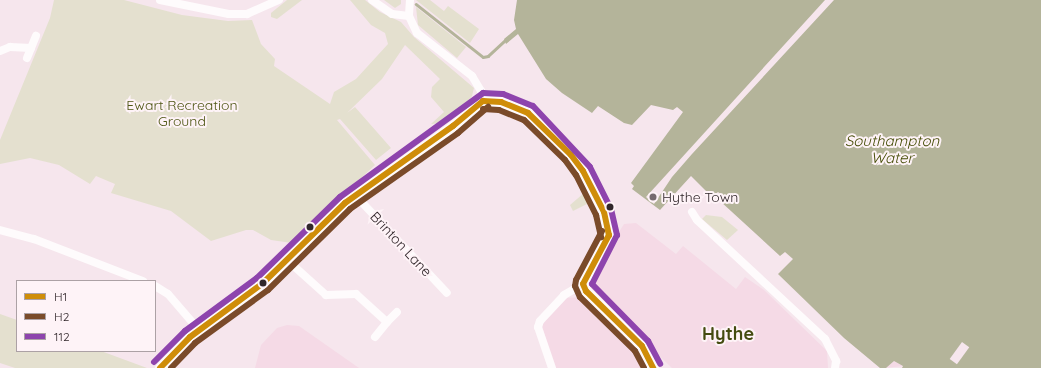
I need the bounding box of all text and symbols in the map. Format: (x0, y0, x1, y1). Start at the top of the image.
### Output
park label: Ewart Recreation Ground (126, 97, 238, 130)
water label: Southampton Water (845, 131, 939, 166)
place label: Hythe Town (662, 189, 738, 205)
marker: Hythe Town (647, 191, 659, 203)
unlabelled marker (605, 202, 615, 212)
street label: Brinton Lane (367, 208, 435, 280)
unlabelled marker (305, 222, 315, 232)
unlabelled marker (258, 278, 268, 288)
legend (16, 280, 156, 352)
text: H1 (54, 289, 67, 304)
text: H2 (54, 309, 69, 324)
district label: Hythe (702, 323, 754, 345)
text: 112 (54, 329, 70, 344)

